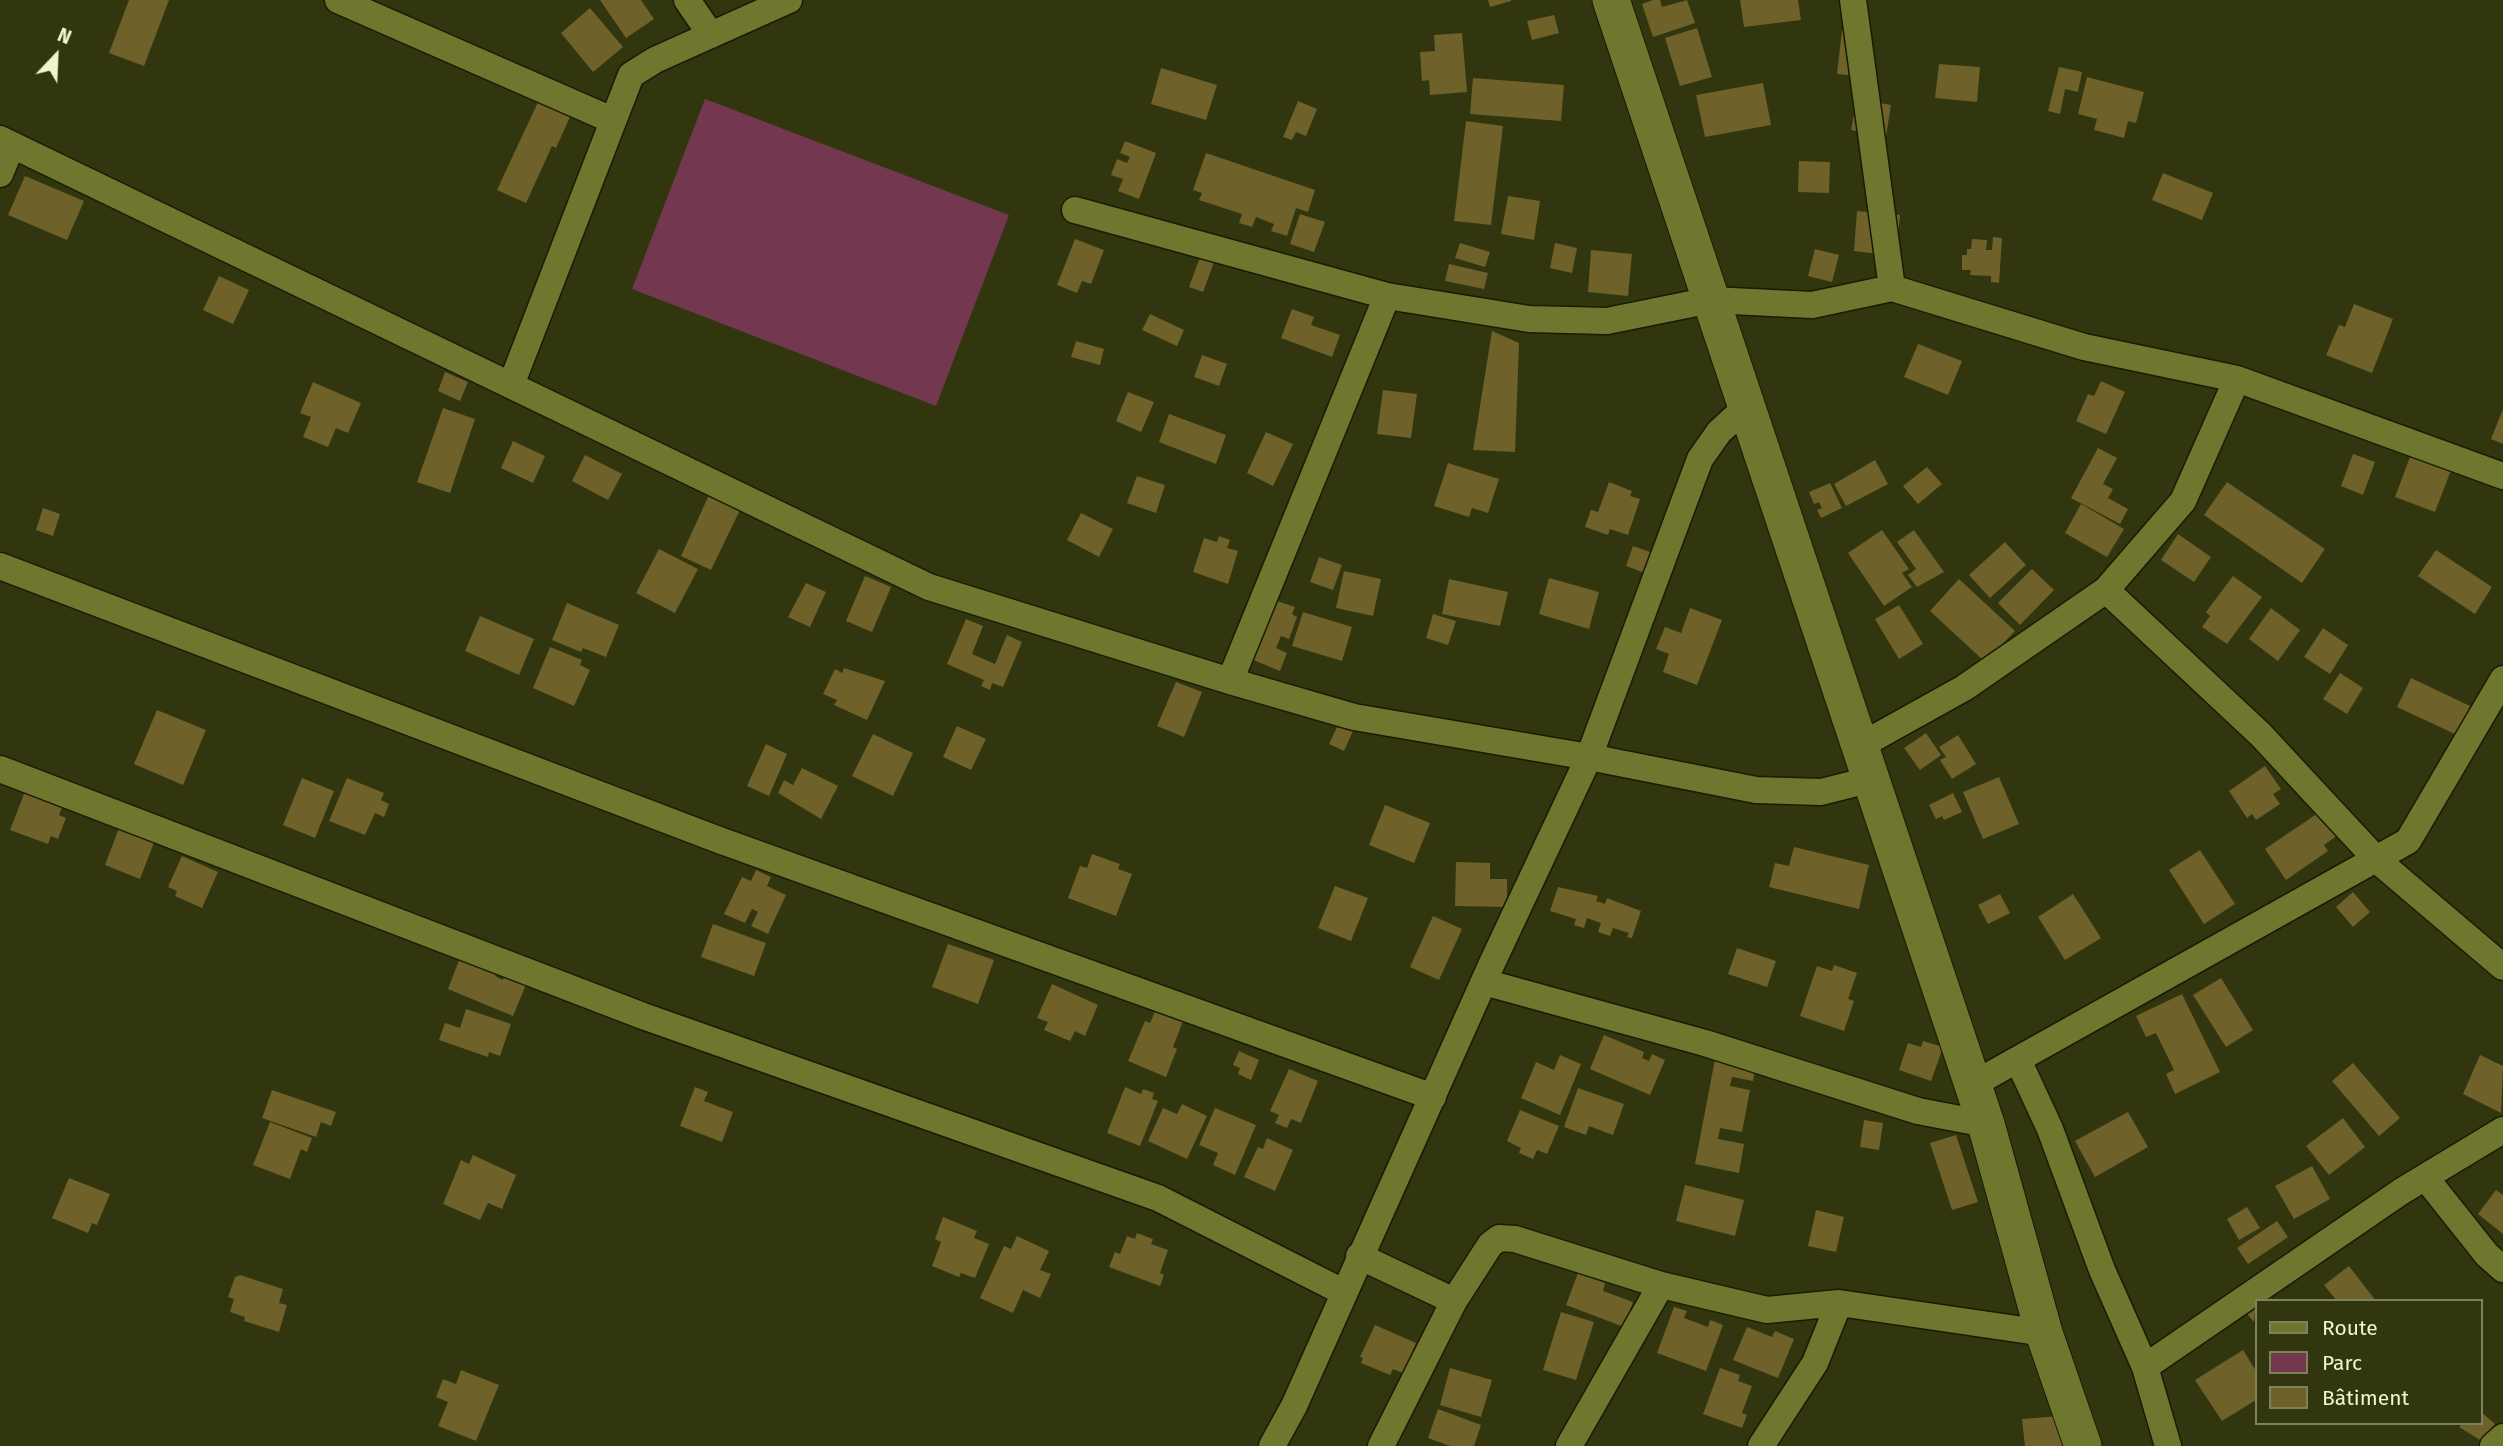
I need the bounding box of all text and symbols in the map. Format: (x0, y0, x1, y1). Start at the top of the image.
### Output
north arrow (21, 21, 91, 91)
text: N (54, 23, 75, 49)
legend (2254, 1299, 2482, 1425)
text: Route (2322, 1315, 2378, 1341)
text: Parc (2322, 1350, 2362, 1376)
text: Bâtiment (2322, 1385, 2409, 1411)

